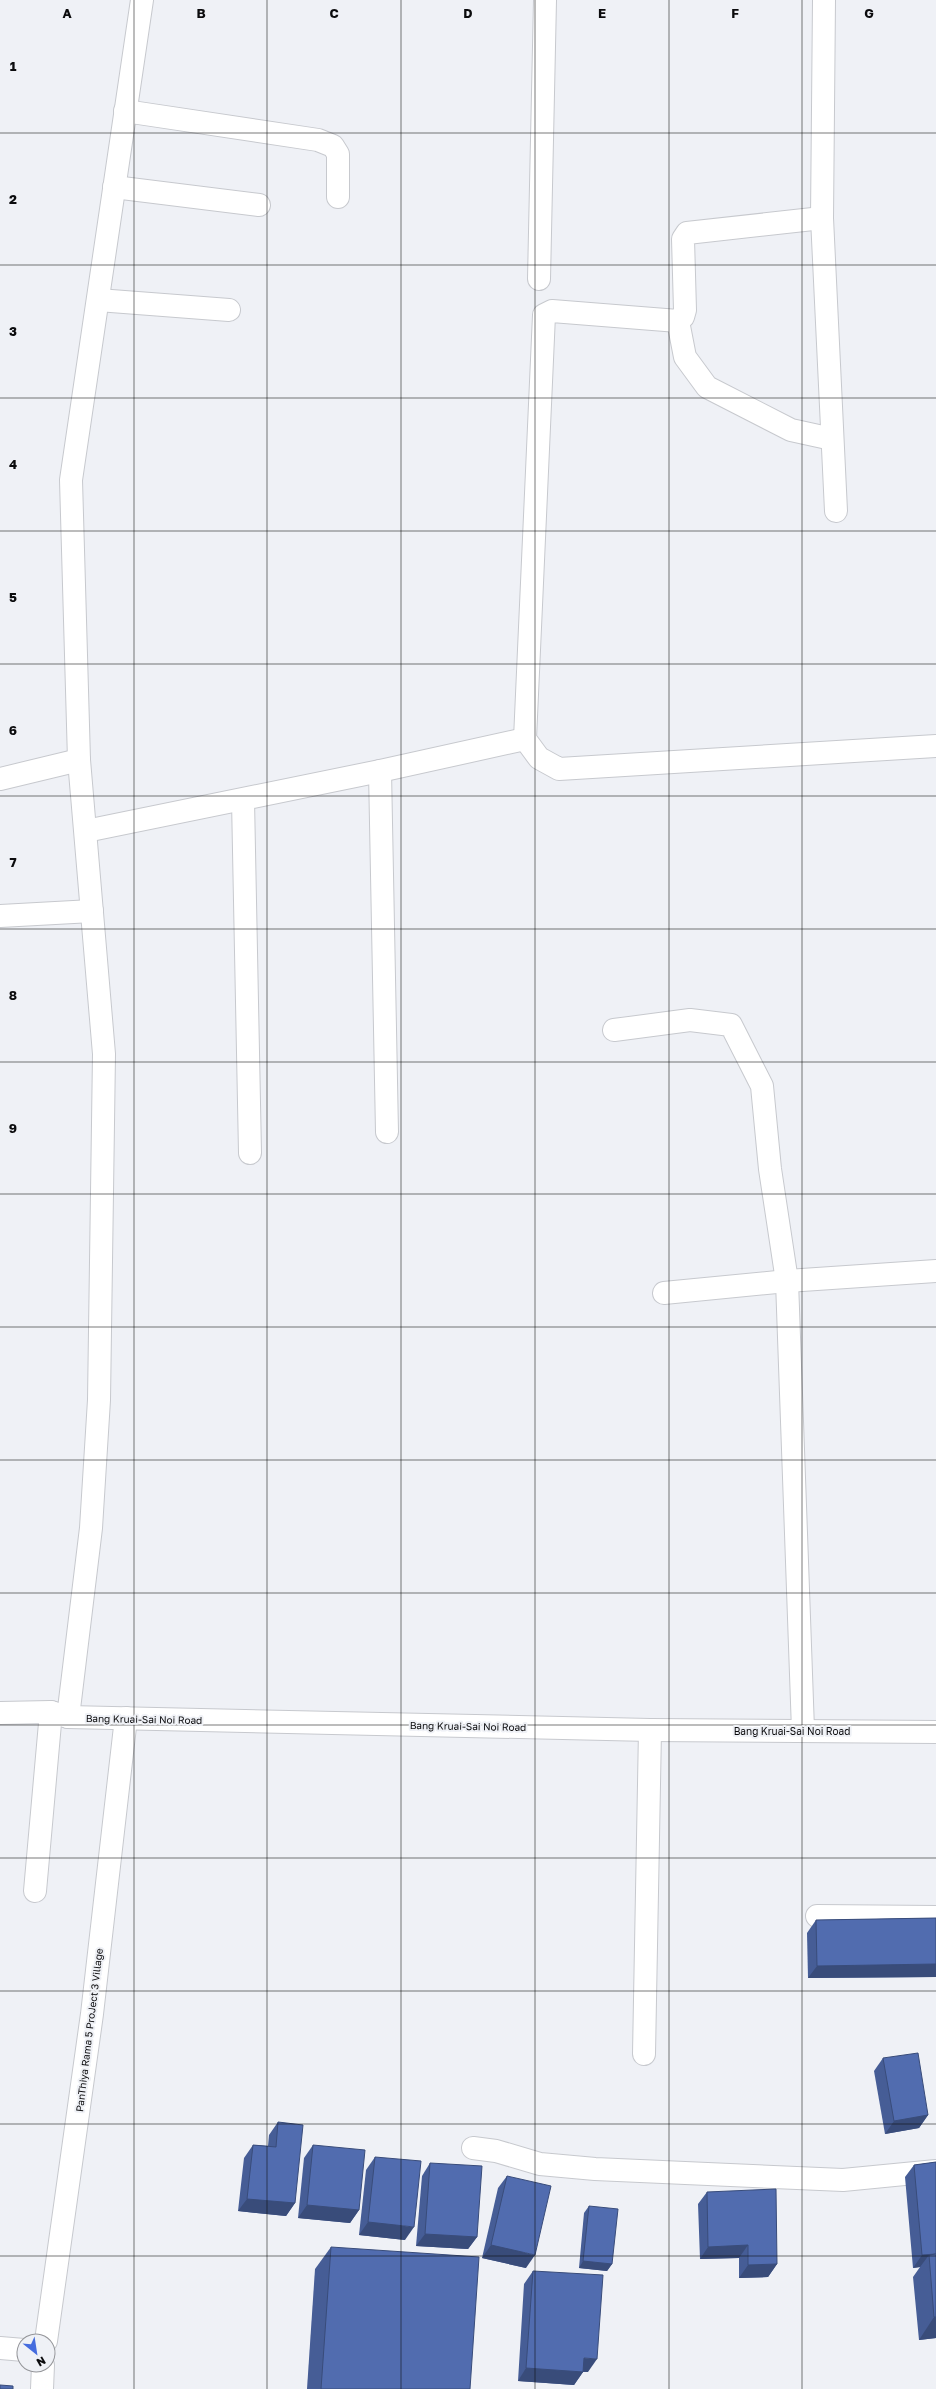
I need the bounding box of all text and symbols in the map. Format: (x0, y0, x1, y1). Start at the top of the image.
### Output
text: A (62, 5, 72, 21)
text: B (196, 5, 206, 21)
text: C (329, 5, 339, 21)
text: D (463, 5, 473, 21)
text: E (598, 5, 606, 21)
text: F (731, 5, 739, 21)
text: G (864, 5, 874, 21)
text: 1 (10, 58, 17, 74)
text: 2 (9, 191, 17, 207)
text: 3 (9, 323, 17, 339)
text: 4 (9, 456, 17, 472)
text: 5 (9, 589, 17, 605)
text: 6 (9, 722, 17, 738)
text: 7 (9, 854, 17, 870)
text: 8 (9, 987, 17, 1003)
text: 9 (9, 1120, 17, 1136)
street label: Bang Kruai-Sai Noi Road (86, 1712, 202, 1726)
street label: Bang Kruai-Sai Noi Road (410, 1719, 526, 1733)
street label: Bang Kruai-Sai Noi Road (734, 1725, 850, 1737)
street label: PanThiya Rama 5 ProJect 3 Village (73, 1947, 105, 2113)
north arrow (16, 2333, 56, 2373)
text: N (34, 2354, 48, 2370)

